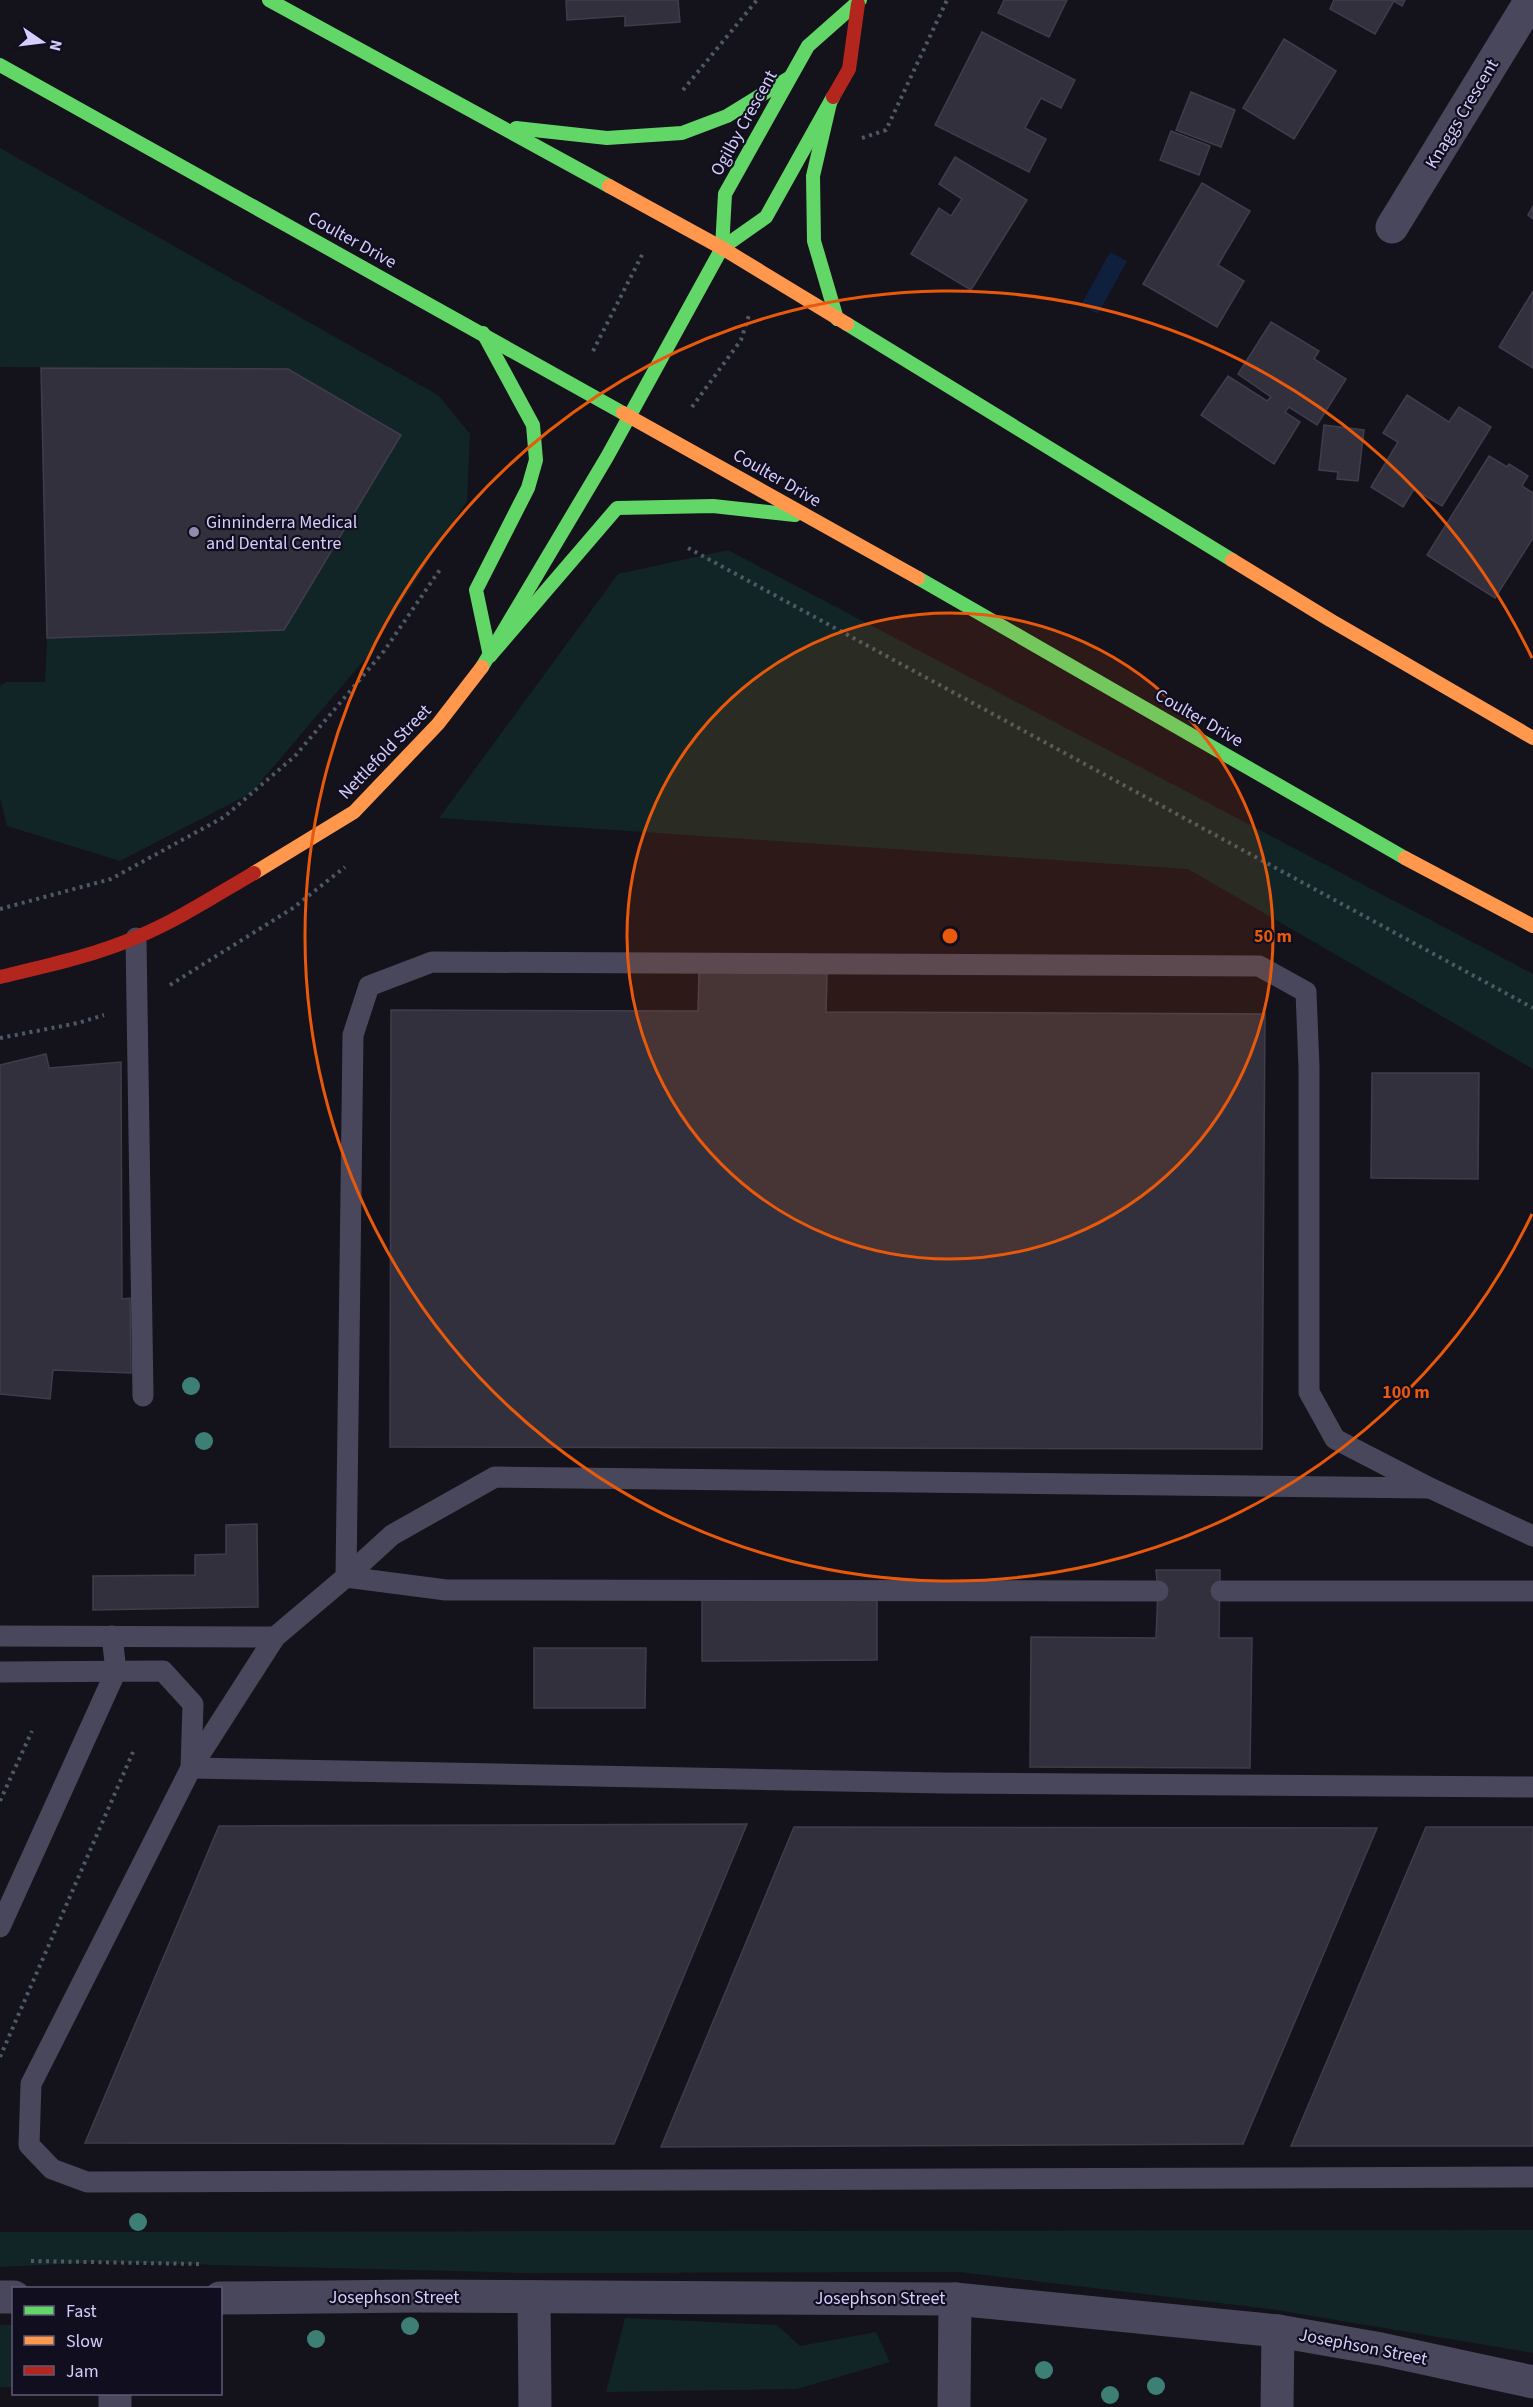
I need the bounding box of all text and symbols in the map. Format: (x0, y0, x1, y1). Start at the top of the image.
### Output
north arrow (12, 12, 72, 72)
text: N (44, 38, 68, 53)
street label: Knaggs Crescent (1419, 54, 1505, 174)
street label: Ogilby Crescent (705, 66, 783, 180)
street label: Coulter Drive (303, 205, 401, 275)
street label: Coulter Drive (728, 443, 826, 513)
place label: Ginninderra Medical and Dental Centre (206, 510, 357, 556)
marker: Ginninderra Medical and Dental Centre (187, 525, 201, 539)
street label: Coulter Drive (1150, 683, 1248, 753)
street label: Nettlefold Street (333, 699, 437, 805)
text: 50 m (1254, 924, 1292, 949)
centre of rings (940, 926, 960, 946)
text: 100 m (1382, 1380, 1430, 1405)
street label: Josephson Street (329, 2285, 459, 2310)
street label: Josephson Street (815, 2286, 945, 2311)
legend (12, 2287, 222, 2395)
text: Fast (66, 2299, 97, 2324)
street label: Josephson Street (1297, 2322, 1429, 2372)
text: Slow (66, 2329, 103, 2354)
text: Jam (66, 2359, 99, 2384)

